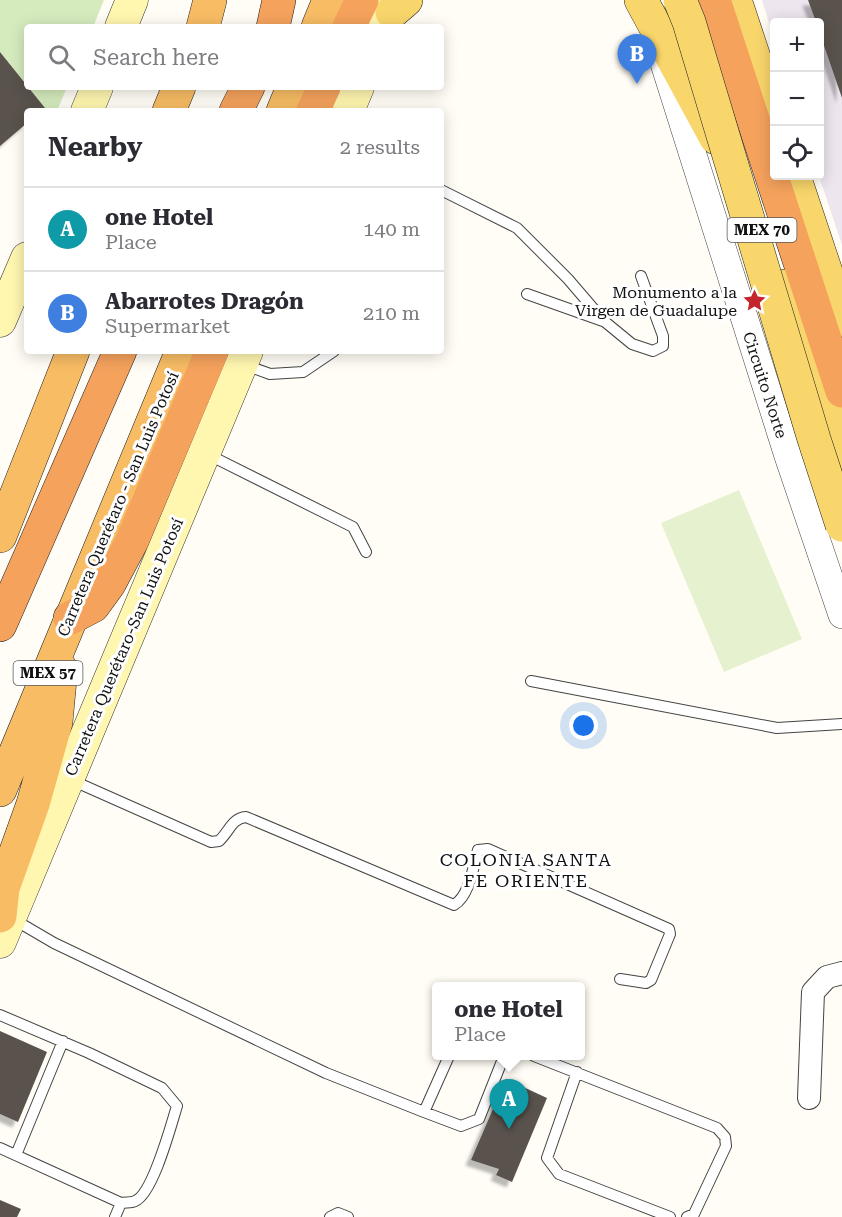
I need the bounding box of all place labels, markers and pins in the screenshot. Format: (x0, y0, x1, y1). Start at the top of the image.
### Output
pin: B (618, 34, 656, 84)
place label: Monumento a la Virgen de Guadalupe (575, 283, 737, 320)
place icon: Monumento a la Virgen de Guadalupe (742, 288, 768, 314)
pin: A (490, 1080, 528, 1129)

